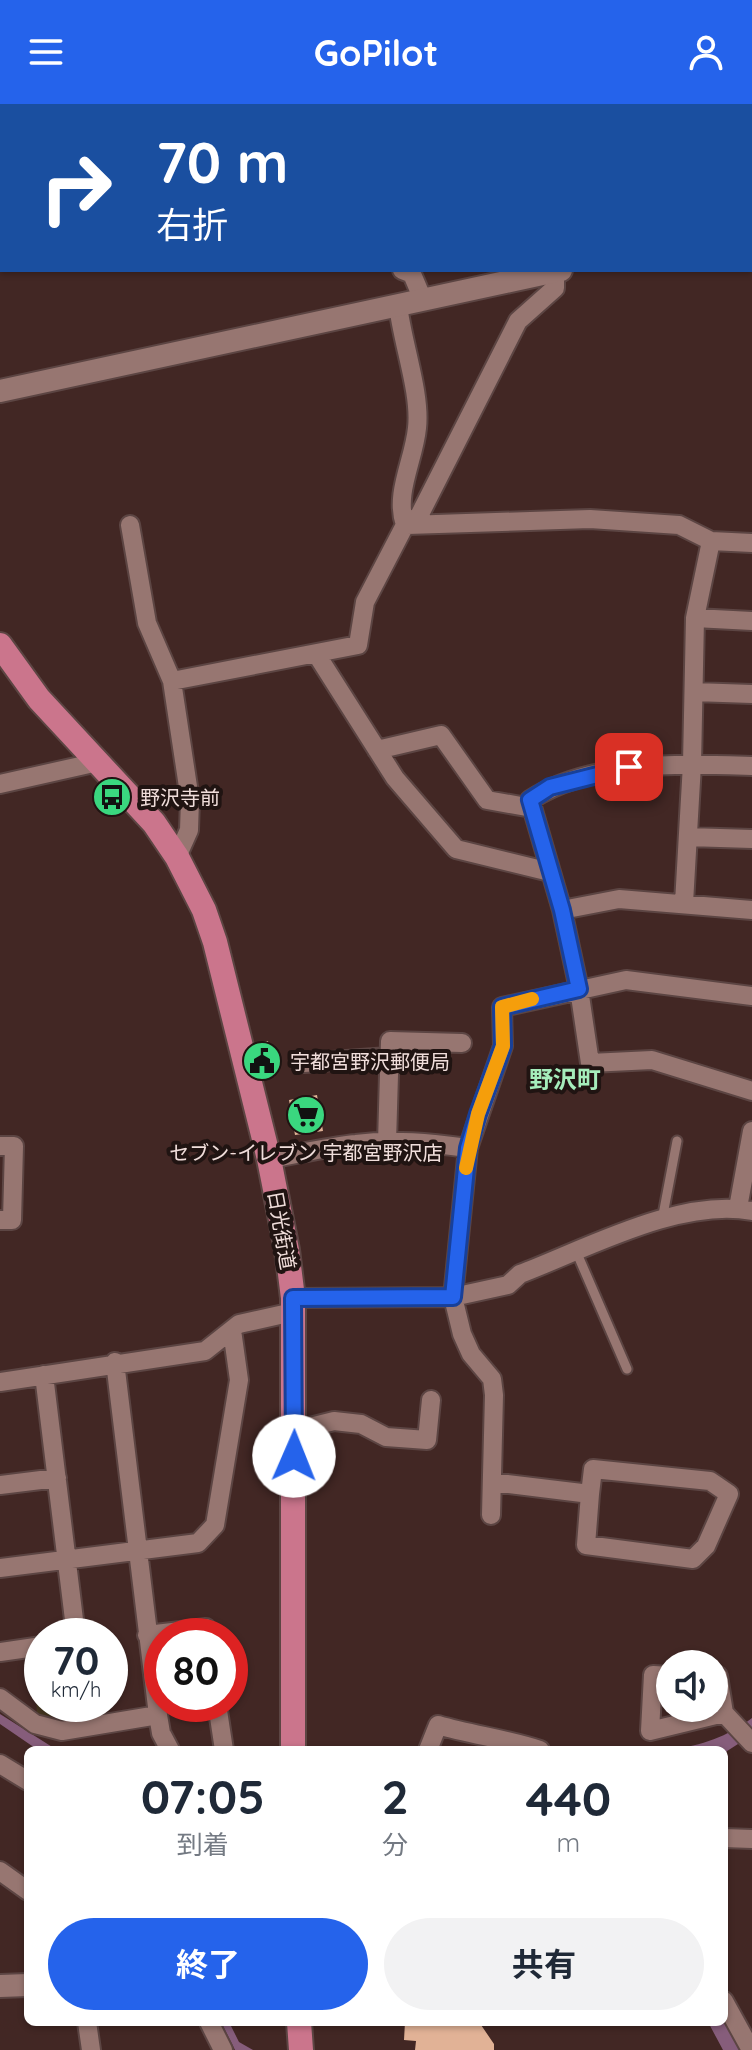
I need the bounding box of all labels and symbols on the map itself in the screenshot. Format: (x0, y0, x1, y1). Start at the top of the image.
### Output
pin (595, 733, 663, 801)
bus stop icon: 野沢寺前 (91, 776, 133, 818)
place label: 野沢寺前 (140, 785, 220, 810)
public building icon: 宇都宮野沢郵便局 (241, 1040, 283, 1082)
place label: 宇都宮野沢郵便局 (290, 1049, 450, 1074)
district label: 野沢町 (529, 1064, 601, 1094)
supermarket icon: セブン-イレブン 宇都宮野沢店 (285, 1094, 327, 1136)
place label: セブン-イレブン 宇都宮野沢店 (169, 1140, 443, 1165)
street label: 日光街道 (263, 1188, 301, 1272)
position arrow (252, 1414, 336, 1498)
speed limit sign: 80 (144, 1618, 248, 1722)

